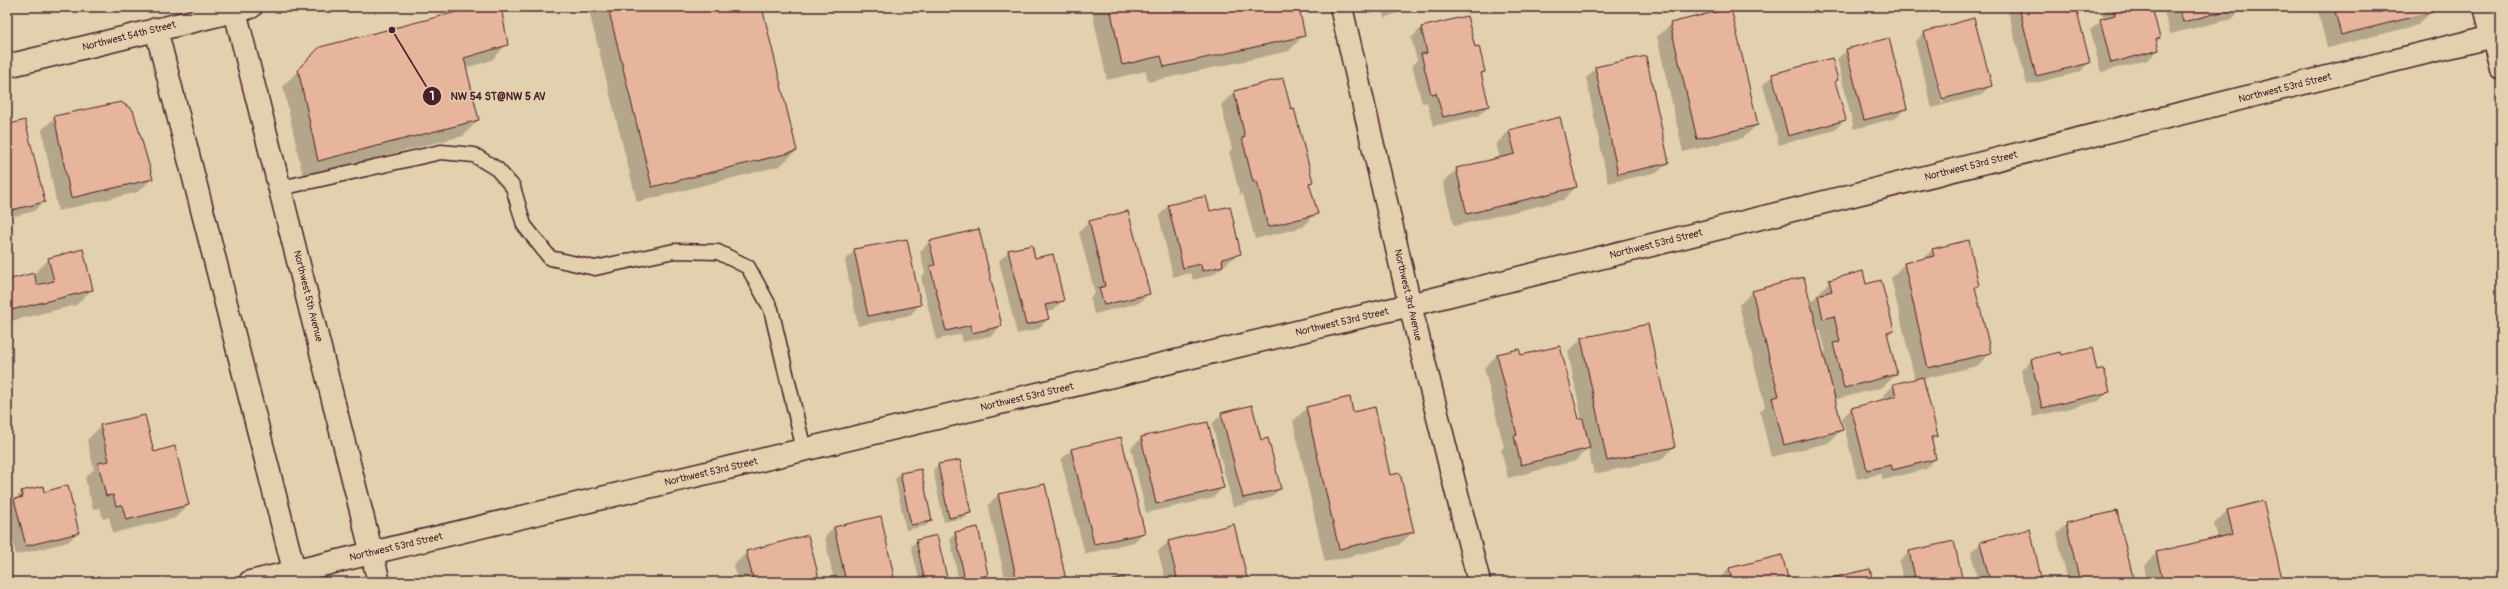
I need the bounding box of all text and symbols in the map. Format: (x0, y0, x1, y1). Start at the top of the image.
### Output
street label: Northwest 54th Street (81, 18, 178, 53)
street label: Northwest 53rd Street (2237, 70, 2334, 105)
callout: NW 54 ST@NW 5 AV (422, 84, 553, 107)
text: 1 (430, 89, 434, 104)
text: NW 54 ST@NW 5 AV (450, 90, 546, 103)
street label: Northwest 53rd Street (1923, 148, 2020, 183)
street label: Northwest 53rd Street (1608, 226, 1705, 261)
street label: Northwest 3rd Avenue (1392, 248, 1424, 342)
street label: Northwest 5th Avenue (291, 249, 325, 343)
street label: Northwest 53rd Street (1294, 305, 1391, 339)
street label: Northwest 53rd Street (979, 380, 1076, 414)
street label: Northwest 53rd Street (663, 455, 760, 489)
street label: Northwest 53rd Street (348, 530, 445, 564)

